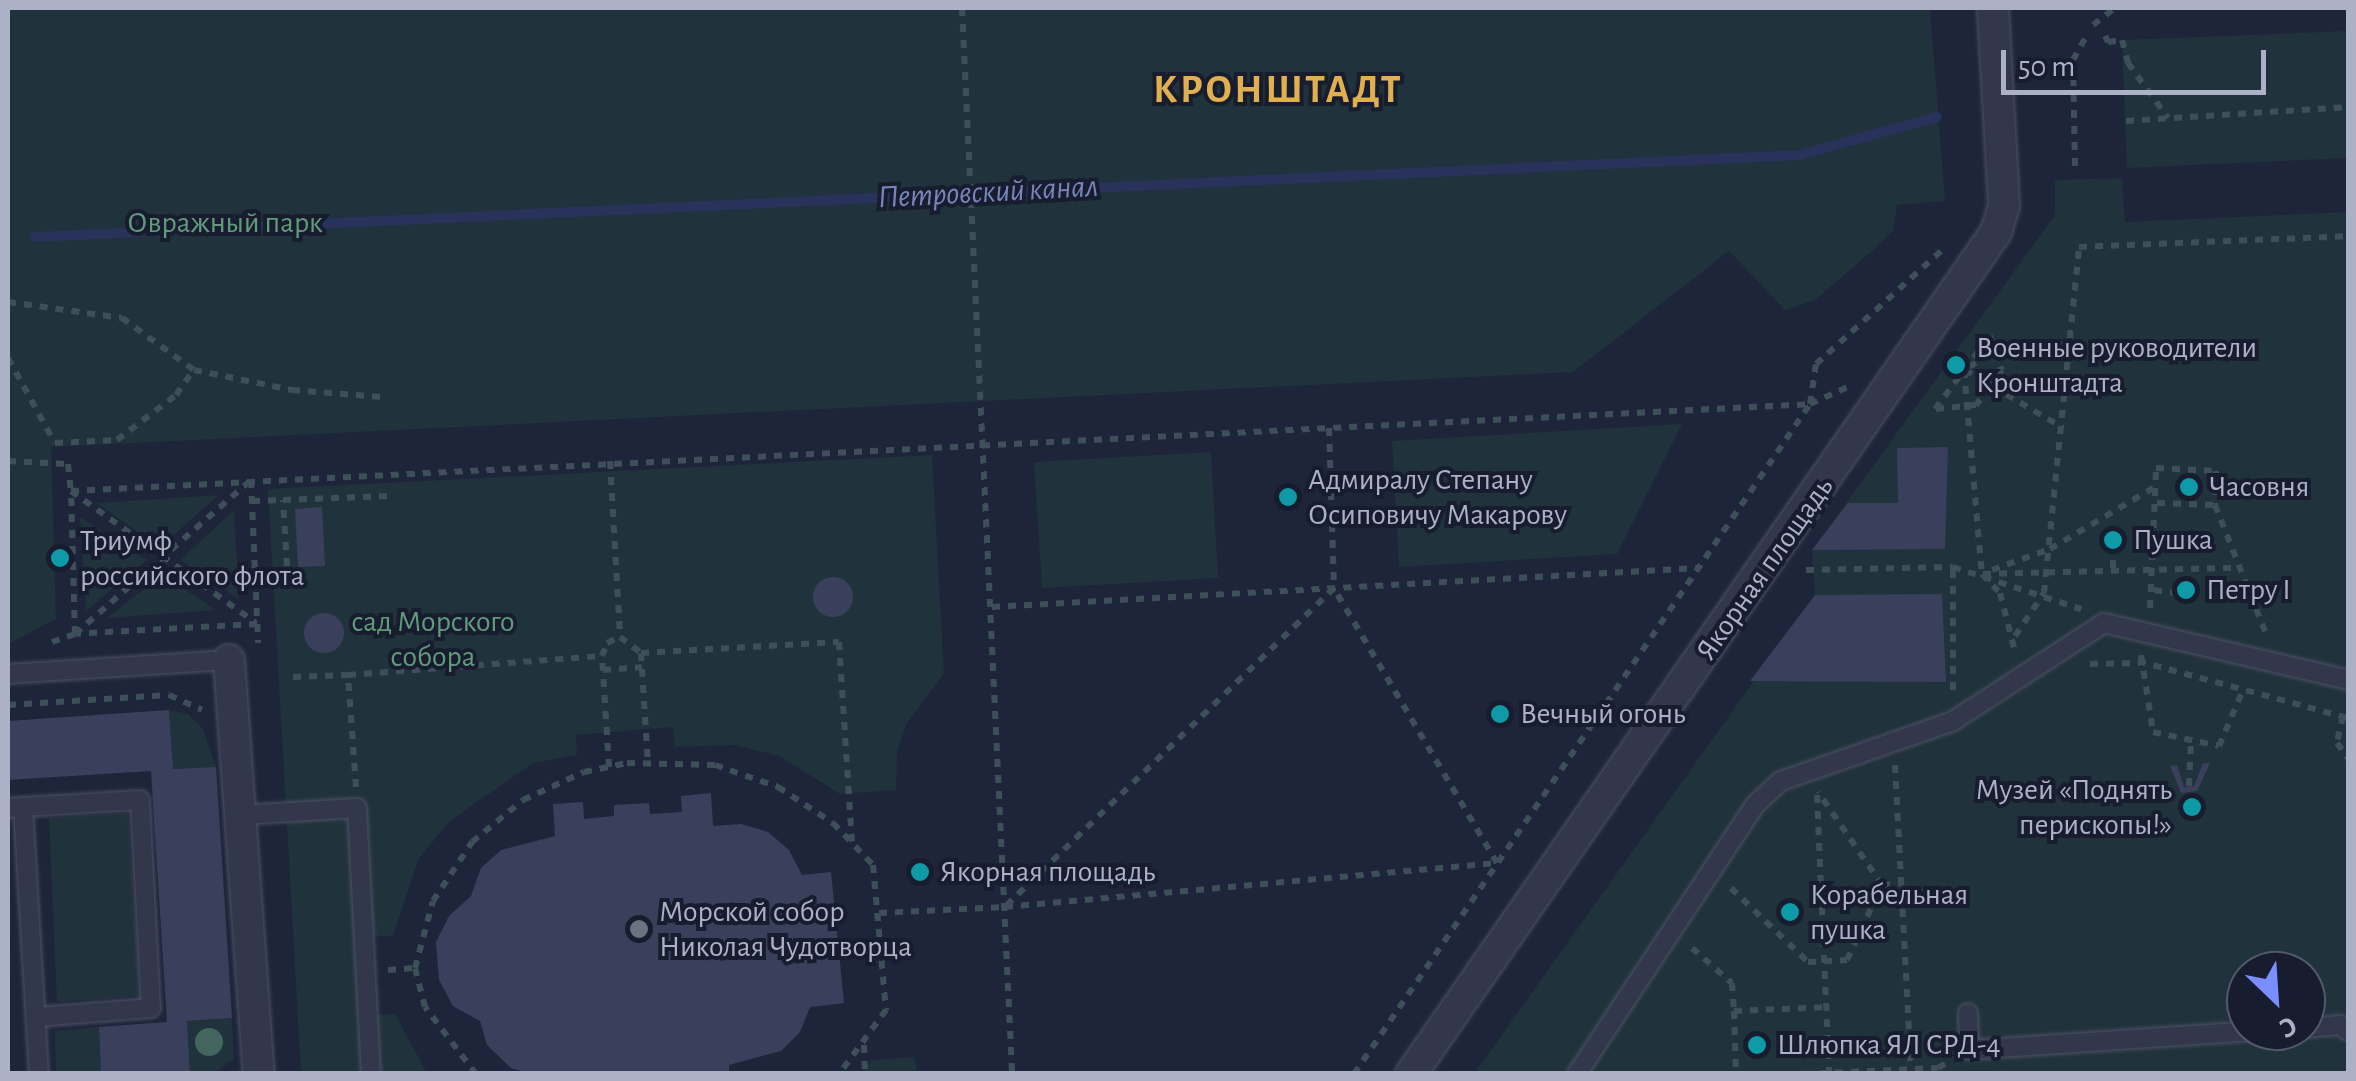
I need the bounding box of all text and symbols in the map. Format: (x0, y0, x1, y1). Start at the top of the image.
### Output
scale bar (2006, 30, 2271, 92)
text: 50 m (2018, 52, 2075, 82)
district label: КРОНШТАДТ (1153, 66, 1403, 114)
water label: Петровский канал (877, 167, 1099, 217)
park label: Овражный парк (127, 205, 323, 241)
place label: Военные руководители Кронштадта (1976, 330, 2257, 400)
marker: Военные руководители Кронштадта (1945, 354, 1967, 376)
place label: Адмиралу Степану Осиповичу Макарову (1308, 462, 1567, 532)
place label: Часовня (2209, 469, 2309, 505)
street label: Якорная площадь (1689, 470, 1841, 668)
marker: Часовня (2178, 476, 2200, 498)
marker: Адмиралу Степану Осиповичу Макарову (1277, 486, 1299, 508)
place label: Пушка (2133, 522, 2213, 558)
place label: Триумф российского флота (80, 523, 304, 594)
marker: Пушка (2102, 529, 2124, 551)
marker: Триумф российского флота (49, 547, 71, 569)
place label: Петру I (2206, 572, 2290, 608)
marker: Петру I (2175, 579, 2197, 601)
park label: сад Морского собора (351, 604, 515, 674)
place label: Вечный огонь (1520, 696, 1686, 732)
marker: Вечный огонь (1489, 703, 1511, 725)
place label: Музей «Поднять перископы!» (1976, 772, 2172, 842)
marker: Музей «Поднять перископы!» (2181, 796, 2203, 818)
place label: Якорная площадь (940, 854, 1155, 890)
marker: Якорная площадь (909, 861, 931, 883)
place label: Корабельная пушка (1810, 877, 1968, 948)
place label: Морской собор Николая Чудотворца (659, 894, 912, 964)
marker: Корабельная пушка (1779, 901, 1801, 923)
marker: Морской собор Николая Чудотворца (628, 918, 650, 940)
north arrow (2226, 951, 2326, 1051)
text: С (2275, 1010, 2301, 1042)
place label: Шлюпка ЯЛ СРД-4 (1777, 1027, 2001, 1063)
marker: Шлюпка ЯЛ СРД-4 (1746, 1034, 1768, 1056)

